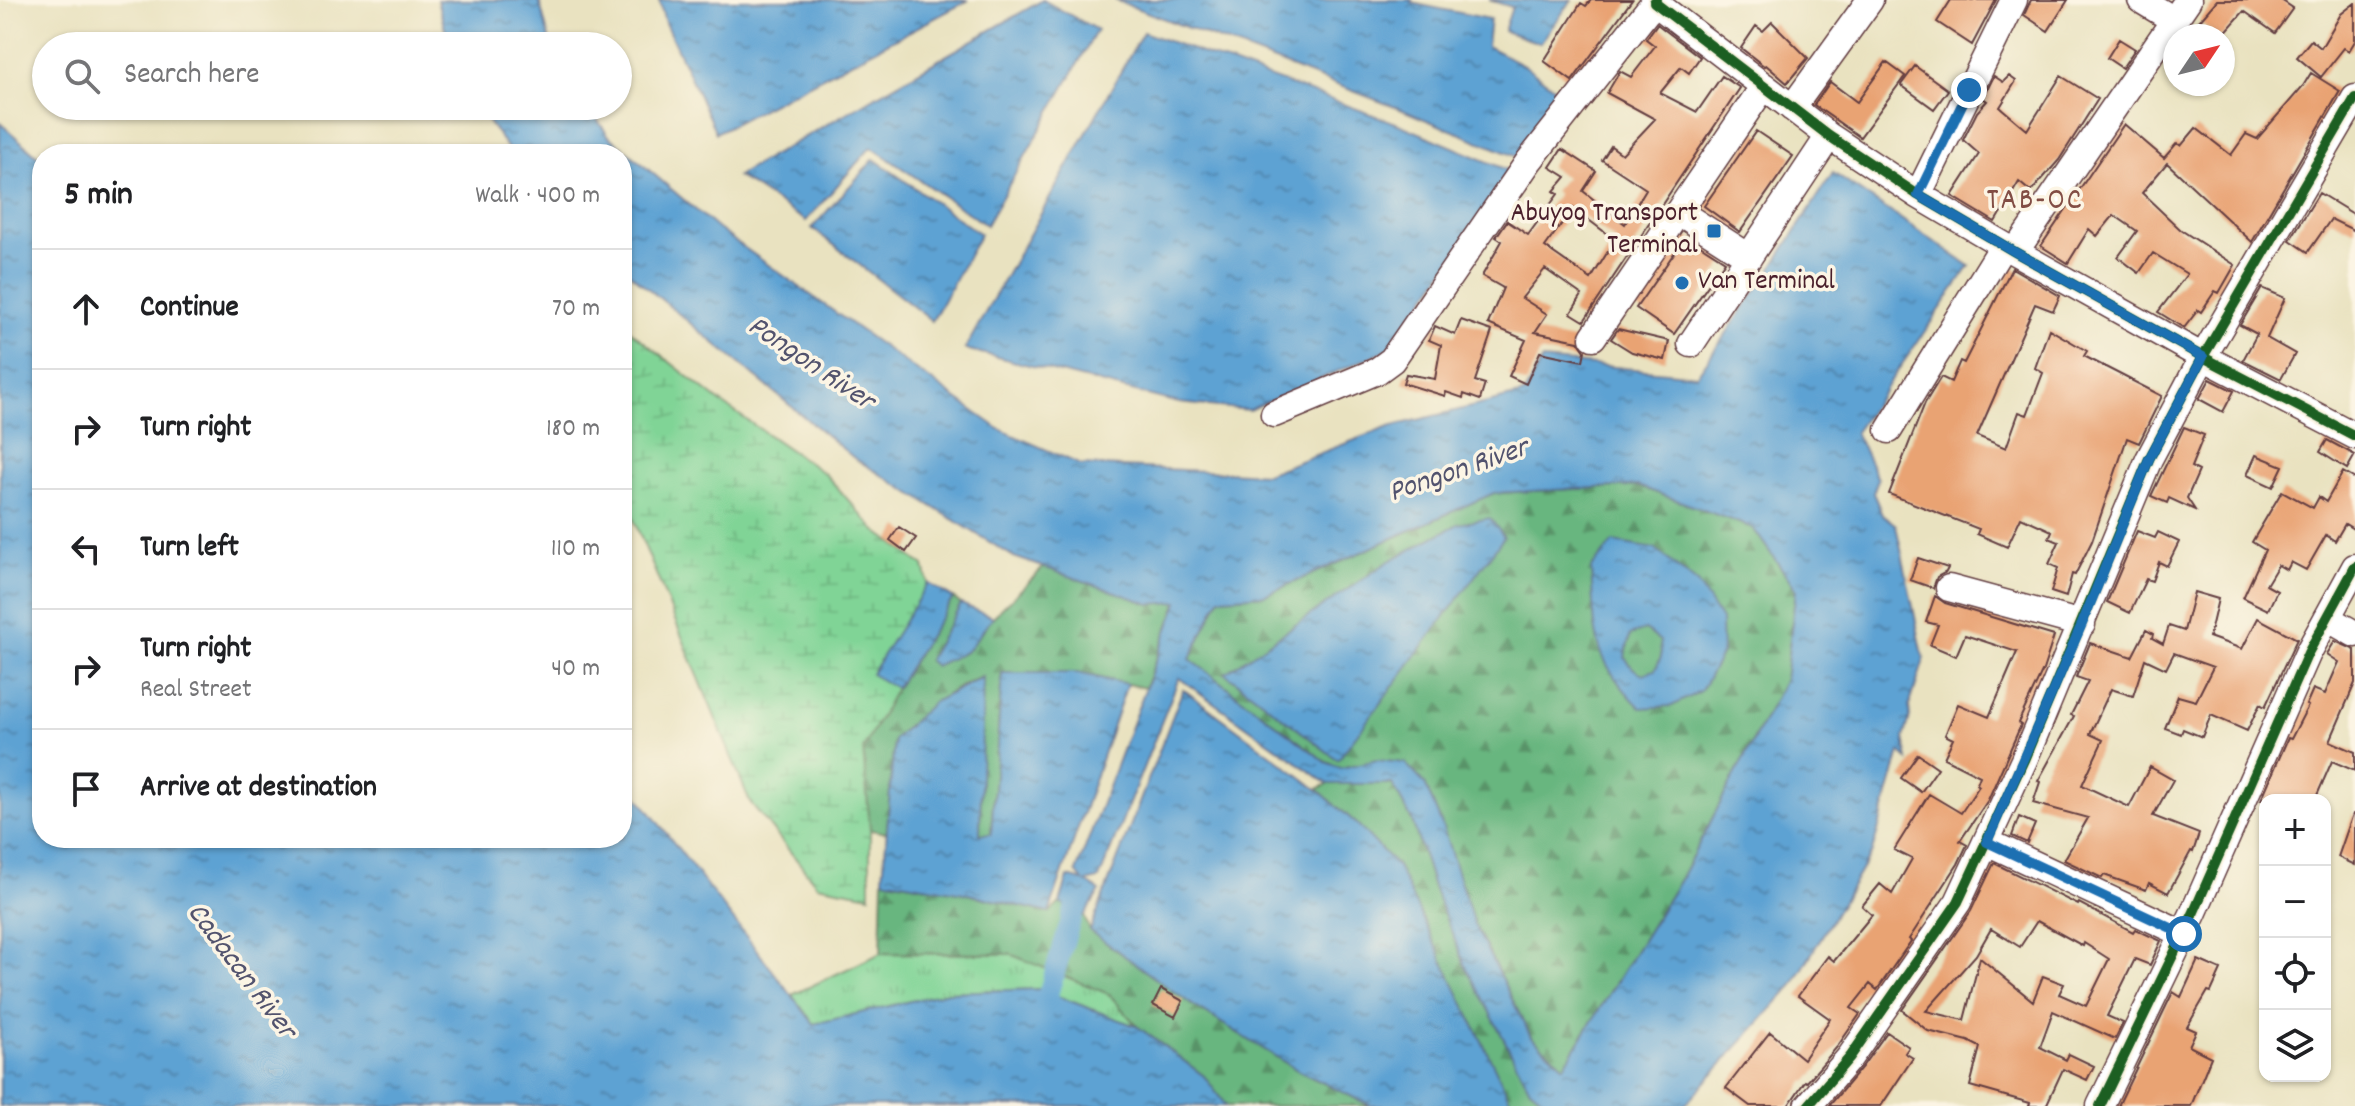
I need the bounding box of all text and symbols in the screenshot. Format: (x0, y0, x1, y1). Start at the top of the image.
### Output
north arrow (2163, 24, 2235, 96)
search box (32, 32, 632, 120)
icon: search (60, 54, 104, 98)
text: Search here (124, 55, 260, 98)
route end (1951, 72, 1987, 108)
text: 5 min (64, 172, 133, 221)
text: Walk · 400 m (475, 178, 600, 215)
district label: TAB-OC (1987, 181, 2083, 224)
place label: Abuyog Transport Terminal (1511, 195, 1698, 267)
marker: Abuyog Transport Terminal (1705, 222, 1723, 240)
place label: Van Terminal (1698, 263, 1835, 303)
marker: Van Terminal (1673, 274, 1691, 292)
icon: ahead (64, 287, 108, 331)
text: Continue (140, 288, 239, 331)
text: 70 m (552, 291, 600, 328)
water label: Pongon River (738, 307, 884, 425)
icon: right (64, 407, 108, 451)
text: Turn right (140, 408, 251, 451)
text: 180 m (546, 411, 600, 448)
water label: Pongon River (1383, 427, 1537, 516)
icon: left (64, 527, 108, 571)
text: Turn left (140, 528, 239, 571)
text: 110 m (551, 531, 600, 568)
text: Turn right (140, 629, 251, 672)
icon: right (64, 647, 108, 691)
text: 40 m (551, 651, 600, 688)
text: Real Street (140, 672, 252, 709)
icon: arrive (64, 767, 108, 811)
text: Arrive at destination (140, 768, 377, 811)
map controls (2259, 794, 2331, 1082)
button: + (2259, 794, 2331, 866)
button: − (2259, 866, 2331, 938)
water label: Cadacan River (174, 895, 307, 1051)
route start (2166, 916, 2202, 952)
button: locate (2259, 938, 2331, 1010)
button: layers (2259, 1010, 2331, 1082)

